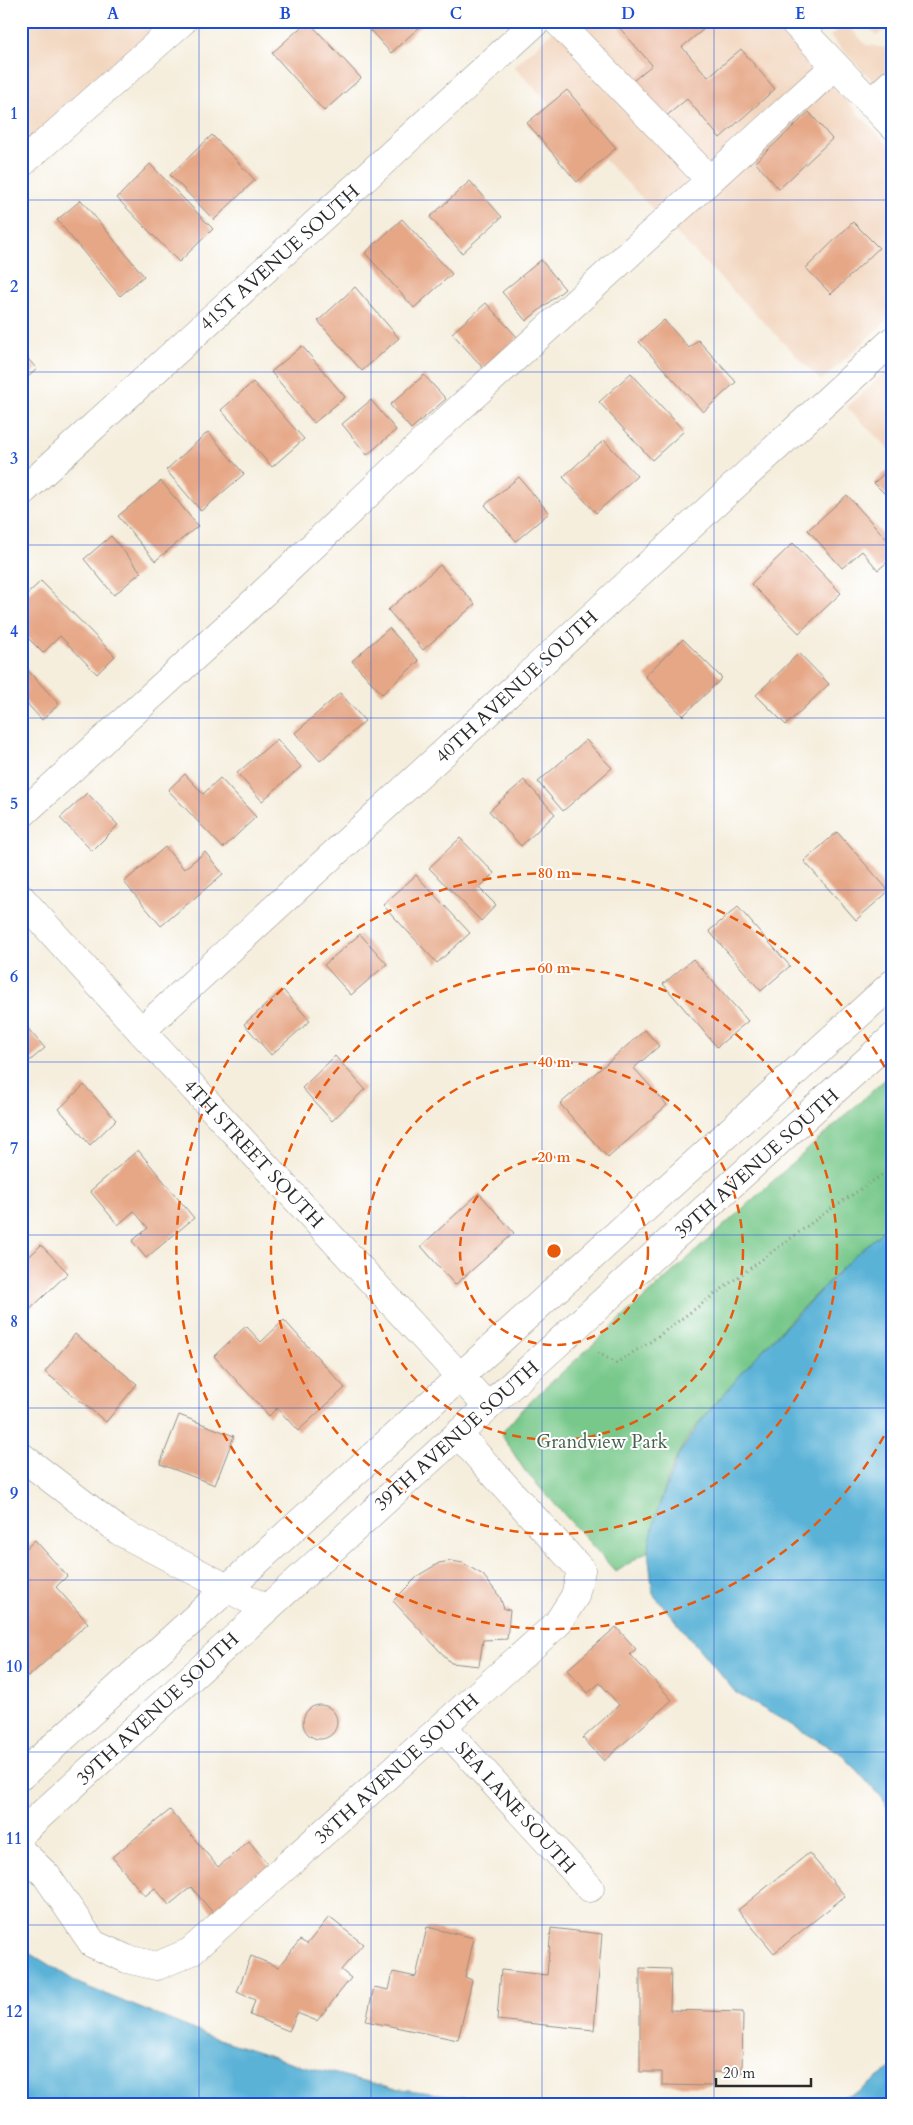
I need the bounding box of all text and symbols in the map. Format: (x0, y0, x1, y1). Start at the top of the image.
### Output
text: A (107, 3, 119, 25)
text: B (279, 3, 291, 25)
text: C (450, 3, 462, 25)
text: D (621, 3, 635, 25)
text: E (795, 3, 805, 25)
text: 1 (10, 103, 18, 125)
street label: 41ST AVENUE SOUTH (194, 179, 365, 337)
text: 2 (10, 276, 18, 298)
text: 3 (10, 448, 18, 470)
street label: 40TH AVENUE SOUTH (430, 604, 604, 769)
text: 4 (10, 621, 18, 643)
text: 5 (10, 793, 18, 815)
text: 80 m (537, 863, 571, 883)
text: 60 m (537, 958, 571, 978)
text: 6 (10, 966, 18, 988)
text: 40 m (537, 1052, 571, 1072)
street label: 4TH STREET SOUTH (177, 1073, 329, 1234)
street label: 39TH AVENUE SOUTH (669, 1083, 845, 1245)
text: 7 (10, 1138, 18, 1160)
text: 20 m (537, 1147, 571, 1167)
centre of rings (545, 1242, 563, 1260)
text: 8 (10, 1311, 18, 1333)
street label: 39TH AVENUE SOUTH (369, 1355, 545, 1517)
park label: Grandview Park (536, 1429, 669, 1455)
text: 9 (10, 1483, 18, 1505)
street label: 39TH AVENUE SOUTH (71, 1626, 245, 1791)
text: 10 (6, 1656, 22, 1678)
street label: 38TH AVENUE SOUTH (309, 1688, 485, 1850)
street label: SEA LANE SOUTH (449, 1736, 582, 1879)
text: 11 (6, 1828, 22, 1850)
text: 12 (6, 2001, 22, 2023)
scale bar (716, 2055, 810, 2087)
text: 20 m (723, 2063, 755, 2083)

